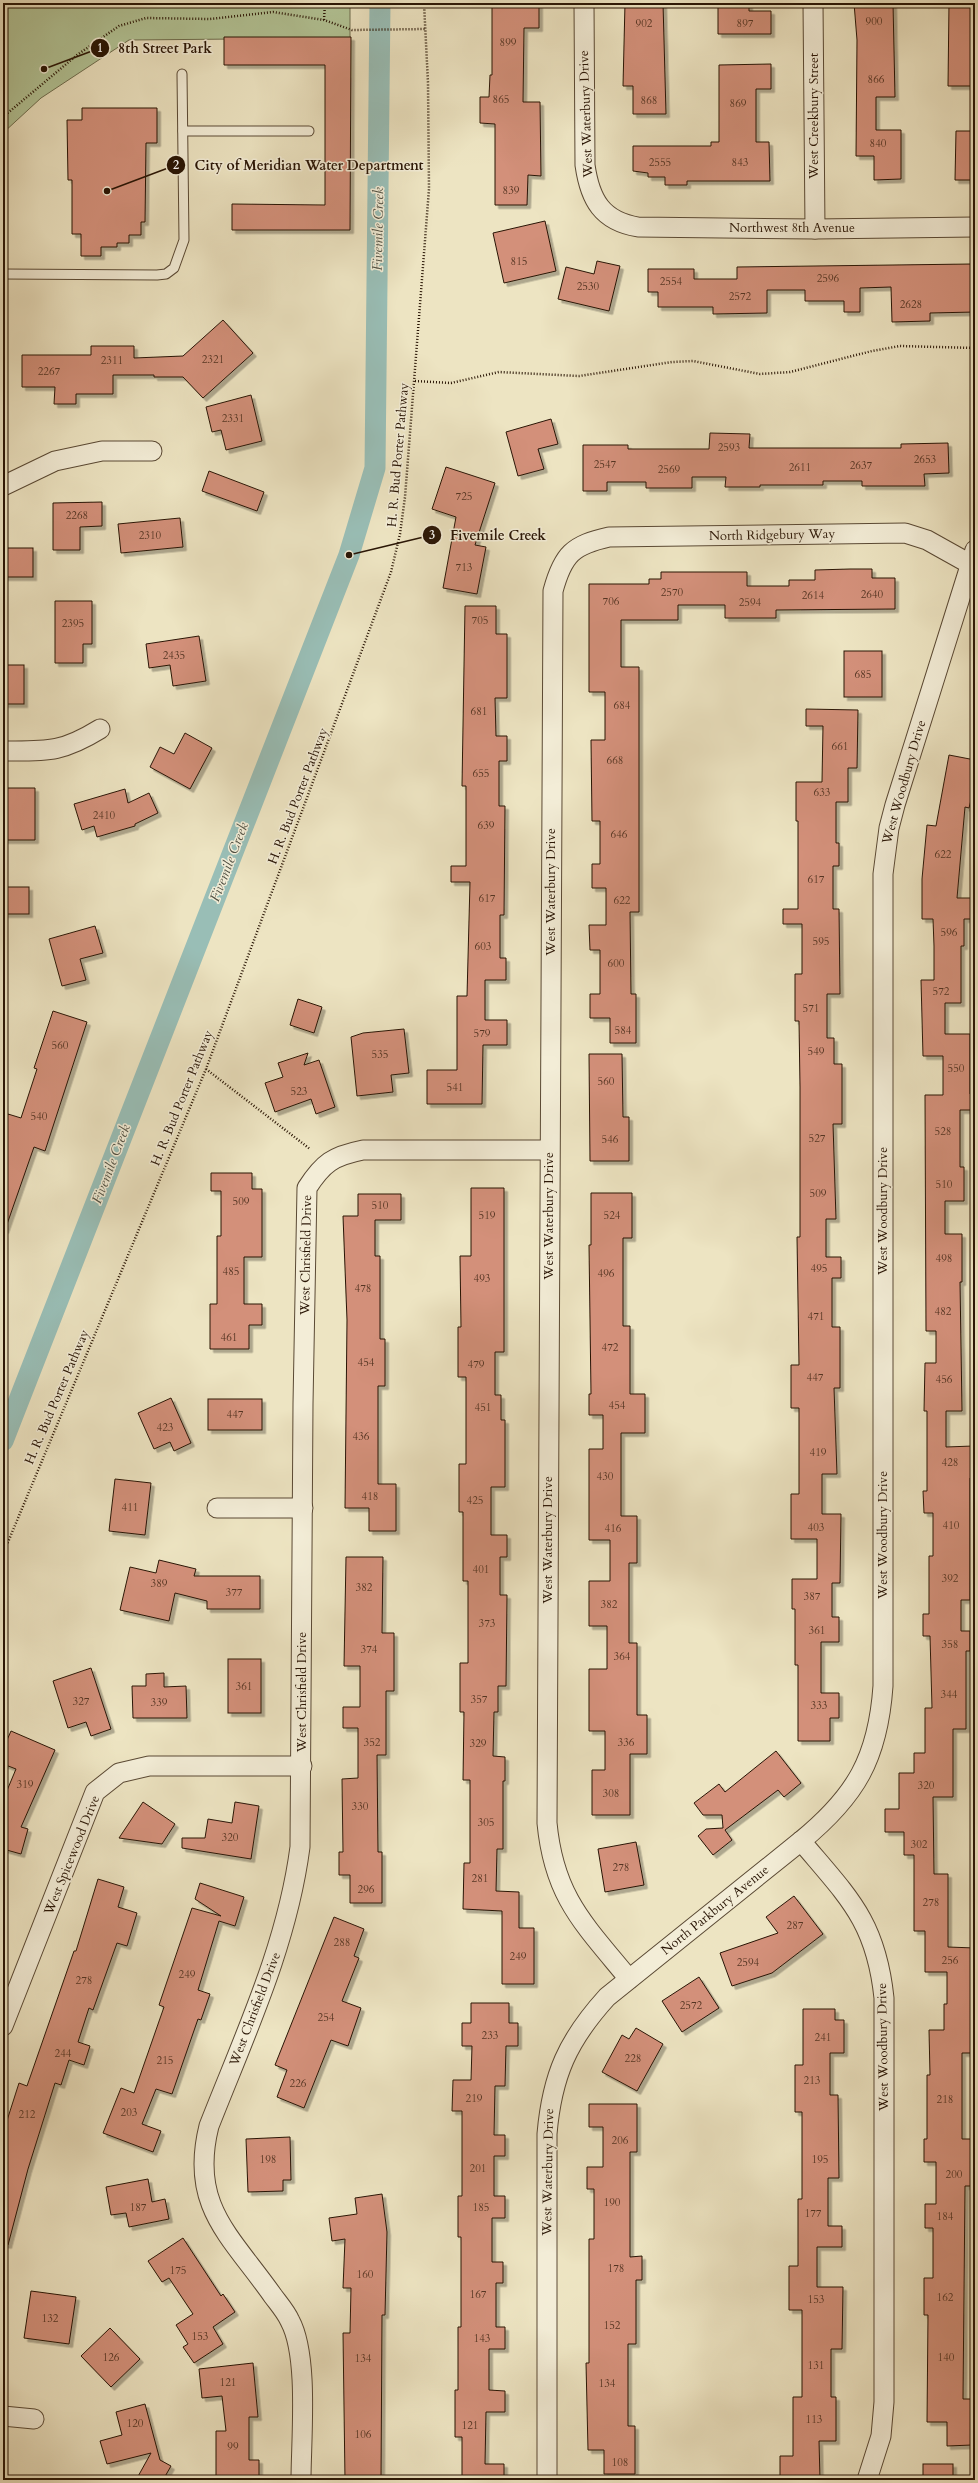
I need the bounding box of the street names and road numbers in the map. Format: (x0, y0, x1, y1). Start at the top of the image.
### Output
street label: West Waterbury Drive (575, 50, 597, 179)
street label: West Creekbury Street (805, 53, 823, 180)
street label: Northwest 8th Avenue (729, 219, 855, 237)
street label: H. R. Bud Porter Pathway (383, 382, 413, 528)
street label: North Ridgebury Way (709, 525, 835, 545)
street label: West Woodbury Drive (877, 718, 930, 847)
street label: H. R. Bud Porter Pathway (264, 725, 332, 867)
street label: West Waterbury Drive (542, 828, 560, 957)
street label: H. R. Bud Porter Pathway (146, 1027, 218, 1169)
street label: West Woodbury Drive (874, 1147, 892, 1276)
street label: West Waterbury Drive (540, 1152, 558, 1281)
street label: West Chrisfield Drive (296, 1195, 316, 1316)
street label: H. R. Bud Porter Pathway (20, 1327, 94, 1467)
street label: West Woodbury Drive (874, 1471, 892, 1600)
street label: West Waterbury Drive (539, 1476, 557, 1605)
street label: West Chrisfield Drive (293, 1632, 311, 1753)
street label: West Spicewood Drive (39, 1792, 104, 1918)
street label: North Parkbury Avenue (657, 1861, 773, 1959)
street label: West Chrisfield Drive (225, 1949, 285, 2069)
street label: West Woodbury Drive (873, 1983, 893, 2112)
street label: West Waterbury Drive (538, 2108, 558, 2237)

